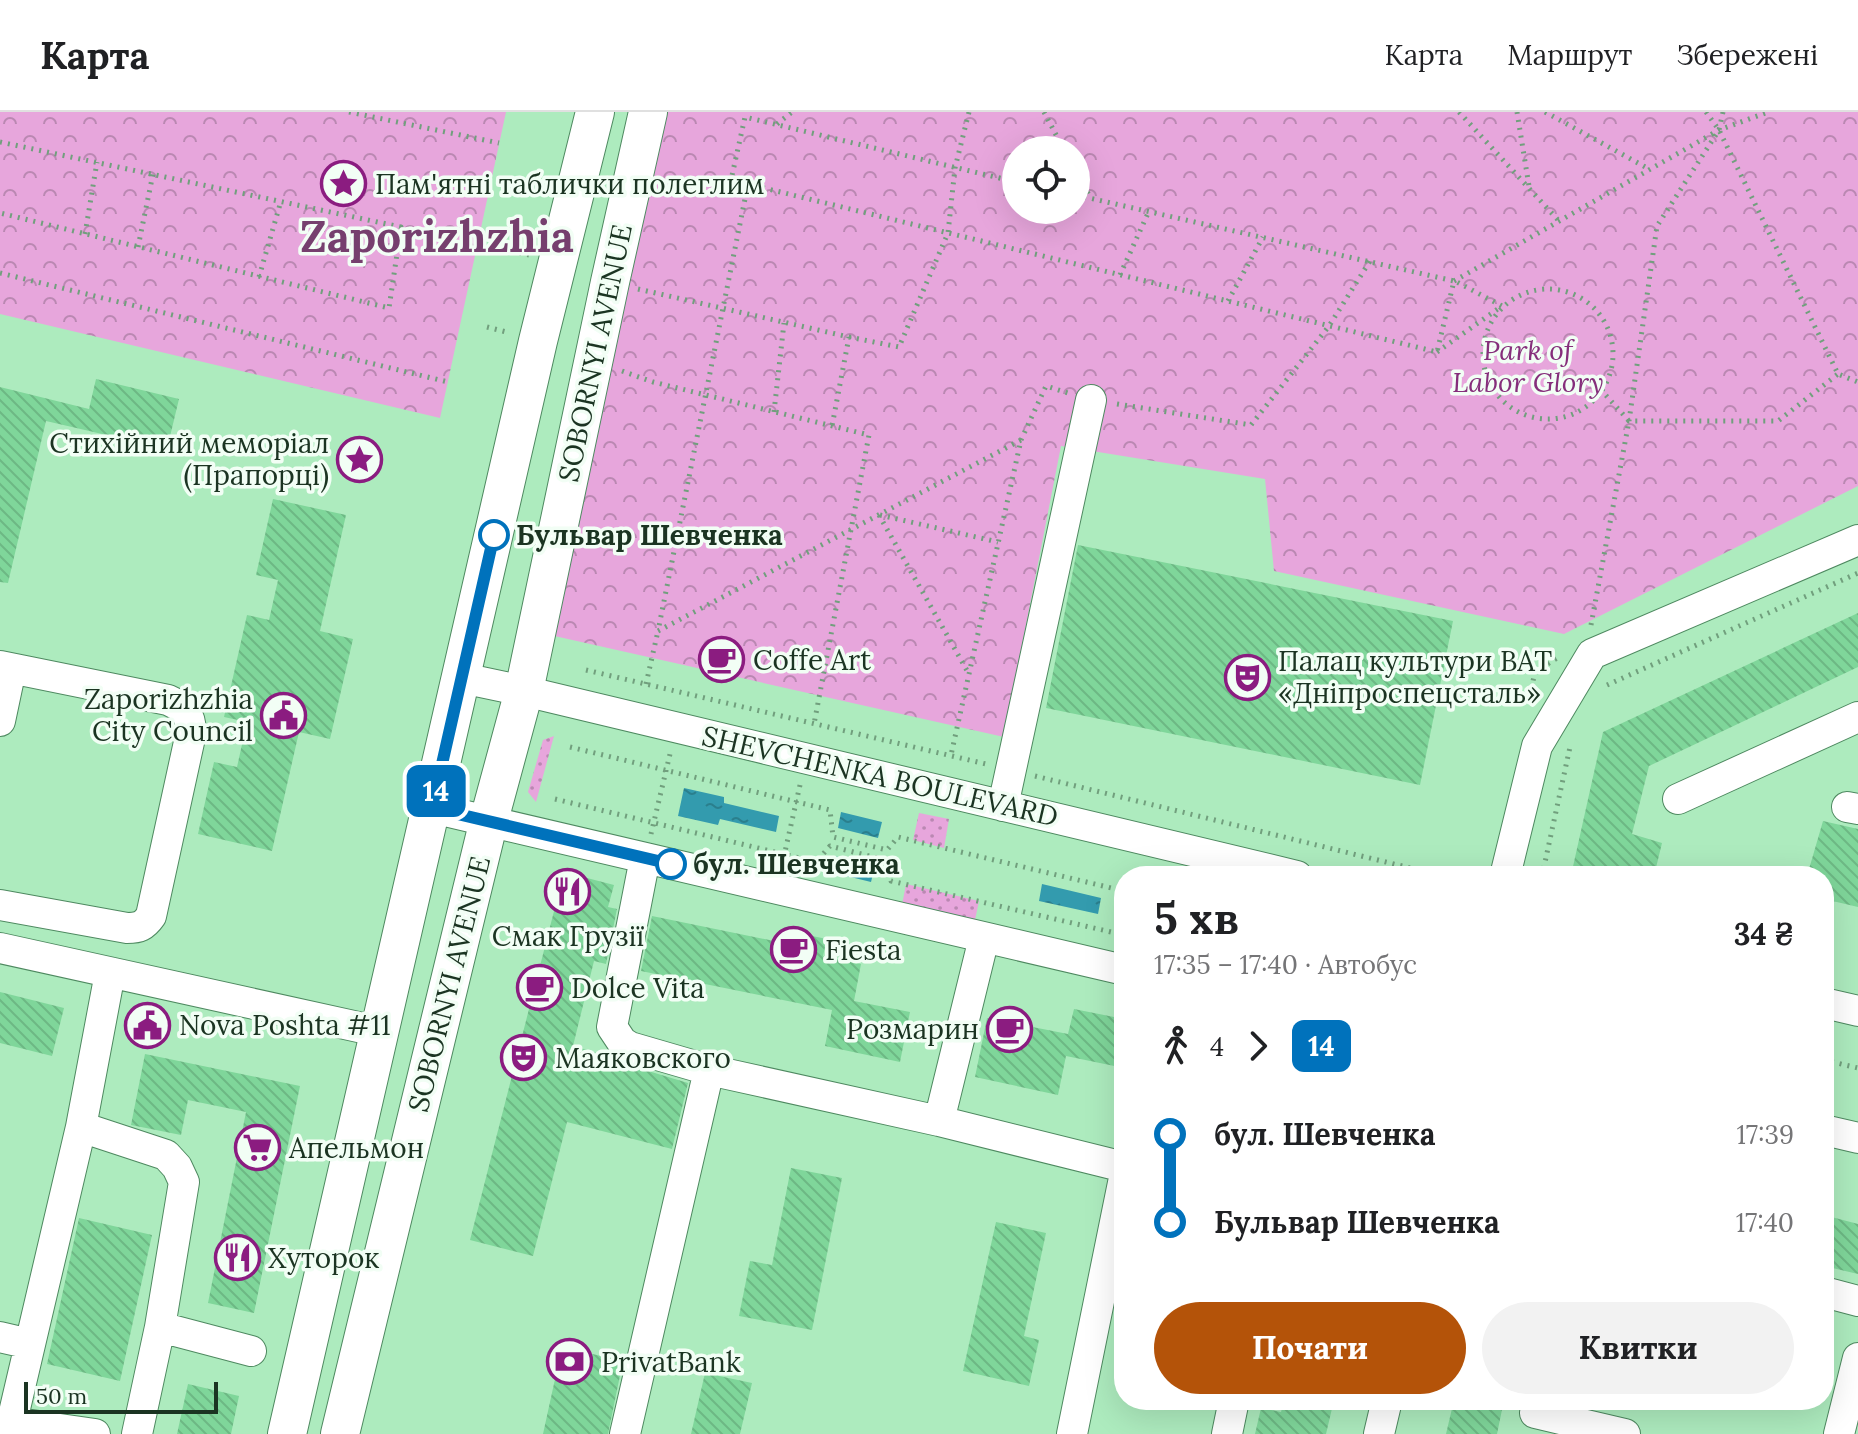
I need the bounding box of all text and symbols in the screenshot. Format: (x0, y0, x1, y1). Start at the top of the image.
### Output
text: Карта (40, 31, 149, 79)
text: Карта (1385, 37, 1463, 73)
text: Маршрут (1507, 37, 1632, 73)
text: Збережені (1676, 37, 1818, 73)
map controls (1002, 136, 1090, 224)
button: locate (1002, 136, 1090, 224)
place icon: Пам'ятні таблички полеглим (320, 160, 368, 208)
place label: Пам'ятні таблички полеглим (375, 166, 764, 202)
district label: Zaporizhzhia (300, 208, 574, 264)
street label: SOBORNYI AVENUE (550, 221, 640, 485)
park label: Park of Labor Glory (1452, 332, 1604, 400)
place label: Стихійний меморіал (Прапорці) (49, 425, 329, 493)
place icon: Стихійний меморіал (Прапорці) (336, 435, 384, 483)
place label: Бульвар Шевченка (516, 517, 783, 553)
marker: Бульвар Шевченка (479, 520, 509, 550)
cafe icon: Coffe Art (698, 636, 746, 684)
place label: Coffe Art (753, 642, 871, 678)
place label: Палац культури ВАТ «Дніпроспецсталь» (1278, 643, 1552, 711)
theatre icon: Палац культури ВАТ «Дніпроспецсталь» (1223, 653, 1271, 701)
place label: Zaporizhzhia City Council (84, 681, 253, 749)
public building icon: Zaporizhzhia City Council (260, 691, 308, 739)
street label: SHEVCHENKA BOULEVARD (698, 717, 1062, 835)
line badge: 14 (400, 765, 472, 817)
text: 14 (423, 773, 449, 809)
place label: бул. Шевченка (693, 846, 900, 882)
marker: бул. Шевченка (656, 849, 686, 879)
street label: SOBORNYI AVENUE (400, 852, 498, 1116)
restaurant icon: Смак Грузії (544, 868, 592, 916)
text: 5 хв (1154, 890, 1239, 946)
text: 34 ₴ (1734, 915, 1794, 953)
place label: Смак Грузії (492, 918, 644, 954)
cafe icon: Fiesta (770, 926, 818, 974)
place label: Fiesta (825, 932, 902, 968)
text: 17:35 – 17:40 · Автобус (1154, 948, 1417, 981)
cafe icon: Dolce Vita (516, 964, 564, 1012)
place label: Dolce Vita (571, 970, 705, 1006)
public building icon: Nova Poshta #11 (124, 1001, 172, 1049)
cafe icon: Розмарин (986, 1005, 1034, 1053)
place label: Nova Poshta #11 (179, 1007, 391, 1043)
place label: Розмарин (846, 1011, 979, 1047)
icon: walk (1154, 1024, 1198, 1068)
icon: forward (1236, 1024, 1280, 1068)
text: 14 (1308, 1028, 1335, 1064)
text: 4 (1210, 1030, 1224, 1063)
theatre icon: Маяковского (500, 1034, 548, 1082)
place label: Маяковского (555, 1040, 731, 1076)
text: бул. Шевченка (1214, 1115, 1436, 1153)
text: 17:39 (1737, 1118, 1794, 1151)
supermarket icon: Апельмон (234, 1124, 282, 1172)
place label: Апельмон (288, 1130, 424, 1166)
text: Бульвар Шевченка (1214, 1203, 1500, 1241)
text: 17:40 (1736, 1206, 1794, 1239)
restaurant icon: Хуторок (213, 1234, 261, 1282)
place label: Хуторок (268, 1240, 379, 1276)
button: Почати (1154, 1302, 1466, 1394)
button: Квитки (1482, 1302, 1794, 1394)
bank icon: PrivatBank (546, 1338, 594, 1386)
place label: PrivatBank (601, 1344, 741, 1380)
scale bar (24, 1378, 218, 1414)
text: 50 m (36, 1382, 87, 1410)

